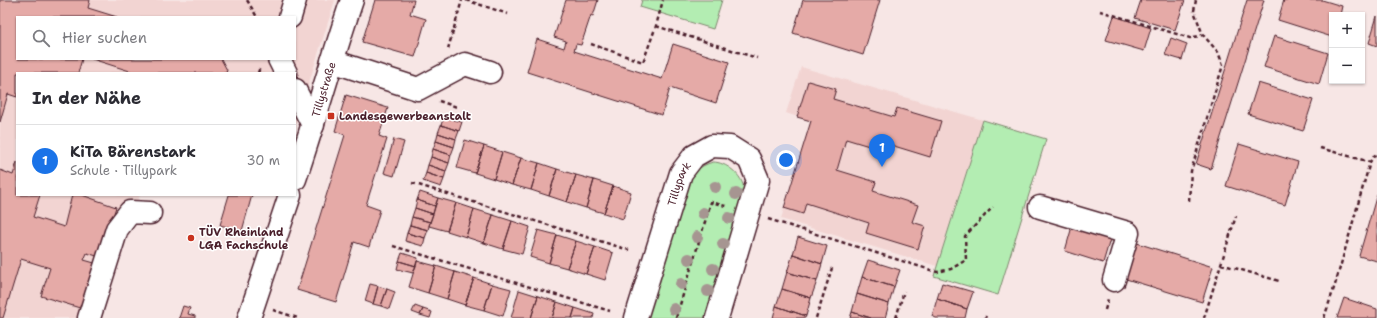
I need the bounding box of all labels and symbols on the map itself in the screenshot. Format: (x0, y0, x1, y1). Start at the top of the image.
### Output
street label: Tillystraße (308, 60, 339, 119)
place label: Landesgewerbeanstalt (339, 109, 472, 124)
marker: Landesgewerbeanstalt (326, 111, 336, 121)
pin: 1 (869, 134, 895, 167)
your location (776, 150, 796, 170)
street label: Tillypark (664, 159, 694, 208)
place label: TÜV Rheinland LGA Fachschule (199, 224, 289, 253)
marker: TÜV Rheinland LGA Fachschule (186, 233, 196, 243)

